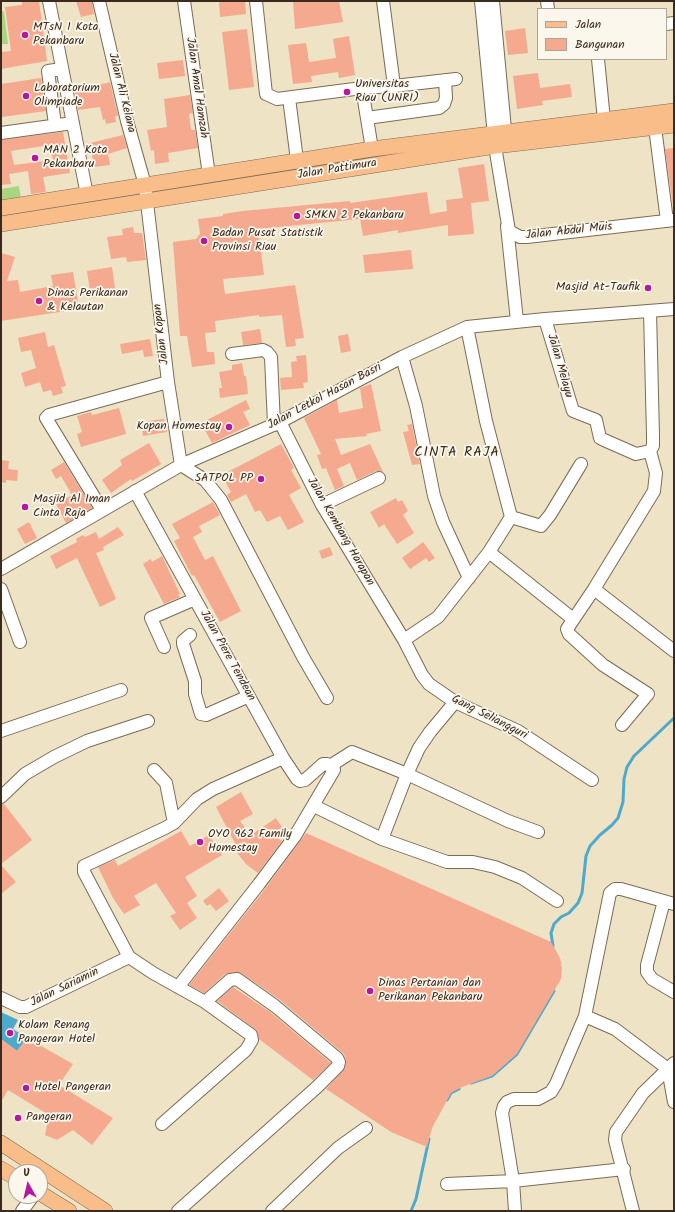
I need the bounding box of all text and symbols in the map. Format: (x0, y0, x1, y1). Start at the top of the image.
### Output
legend (537, 8, 667, 60)
text: Jalan (575, 15, 601, 34)
place label: MTsN 1 Kota Pekanbaru (33, 21, 98, 49)
marker: MTsN 1 Kota Pekanbaru (20, 30, 30, 40)
text: Bangunan (575, 35, 625, 54)
street label: Jalan Amal Hamzah (182, 37, 210, 139)
street label: Jalan Ali Kelana (104, 51, 138, 135)
place label: Universitas Riau (UNRI) (355, 78, 419, 106)
place label: Laboratorium Olimpiade (34, 82, 100, 110)
marker: Universitas Riau (UNRI) (342, 87, 352, 97)
marker: Laboratorium Olimpiade (21, 91, 31, 101)
place label: MAN 2 Kota Pekanbaru (43, 144, 107, 172)
marker: MAN 2 Kota Pekanbaru (30, 153, 40, 163)
street label: Jalan Pattimura (296, 157, 378, 183)
place label: SMKN 2 Pekanbaru (305, 209, 404, 223)
marker: SMKN 2 Pekanbaru (292, 211, 302, 221)
street label: Jalan Abdul Muis (525, 220, 613, 244)
place label: Badan Pusat Statistik Provinsi Riau (212, 227, 323, 255)
marker: Badan Pusat Statistik Provinsi Riau (199, 236, 209, 246)
place label: Masjid At-Taufik (556, 281, 640, 295)
marker: Masjid At-Taufik (643, 283, 653, 293)
place label: Dinas Perikanan & Kelautan (47, 287, 128, 315)
marker: Dinas Perikanan & Kelautan (34, 296, 44, 306)
street label: Jalan Kopan (151, 303, 173, 365)
street label: Jalan Melayu (543, 332, 575, 400)
street label: Jalan Letkol Hasan Basri (265, 361, 385, 433)
place label: Kopan Homestay (136, 420, 221, 434)
marker: Kopan Homestay (224, 422, 234, 432)
district label: CINTA RAJA (414, 446, 500, 462)
place label: SATPOL PP (195, 472, 253, 486)
marker: SATPOL PP (256, 474, 266, 484)
street label: Jalan Kembang Harapan (303, 475, 377, 589)
place label: Masjid Al Iman Cinta Raja (33, 493, 110, 521)
marker: Masjid Al Iman Cinta Raja (20, 502, 30, 512)
street label: Jalan Piere Tendean (196, 608, 258, 704)
street label: Gang Seliangguri (449, 693, 529, 743)
place label: OYO 962 Family Homestay (208, 828, 292, 856)
marker: OYO 962 Family Homestay (195, 837, 205, 847)
street label: Jalan Sariamin (28, 965, 102, 1011)
place label: Dinas Pertanian dan Perikanan Pekanbaru (378, 977, 482, 1005)
marker: Dinas Pertanian dan Perikanan Pekanbaru (365, 986, 375, 996)
place label: Kolam Renang Pangeran Hotel (18, 1019, 95, 1047)
marker: Kolam Renang Pangeran Hotel (5, 1028, 15, 1038)
place label: Hotel Pangeran (34, 1081, 111, 1095)
marker: Hotel Pangeran (21, 1083, 31, 1093)
place label: Pangeran (26, 1111, 72, 1125)
marker: Pangeran (13, 1113, 23, 1123)
north arrow (8, 1164, 48, 1204)
text: U (22, 1164, 31, 1182)

